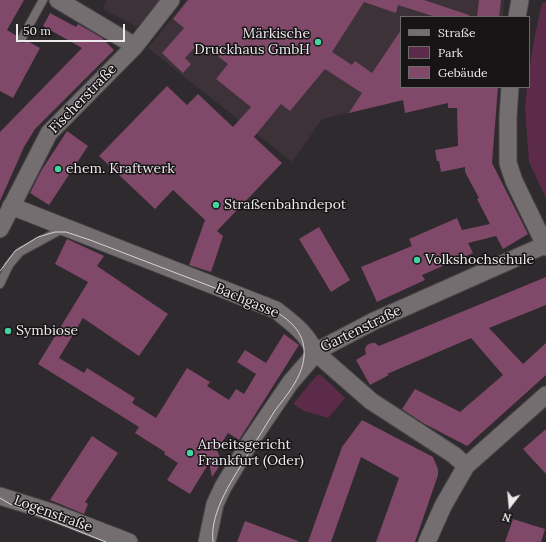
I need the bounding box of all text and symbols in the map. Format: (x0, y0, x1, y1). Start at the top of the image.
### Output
scale bar (18, 16, 127, 42)
legend (400, 16, 530, 88)
text: 50 m (23, 23, 51, 38)
text: Straße (438, 25, 475, 40)
place label: Märkische Druckhaus GmbH (194, 26, 310, 58)
marker: Märkische Druckhaus GmbH (313, 37, 323, 47)
text: Park (438, 45, 463, 60)
street label: Fischerstraße (46, 61, 120, 137)
text: Gebäude (438, 65, 488, 80)
place label: ehem. Kraftwerk (66, 161, 175, 177)
marker: ehem. Kraftwerk (53, 164, 63, 174)
place label: Straßenbahndepot (224, 197, 346, 213)
marker: Straßenbahndepot (211, 200, 221, 210)
place label: Volkshochschule (425, 252, 534, 268)
marker: Volkshochschule (412, 255, 422, 265)
street label: Bachgasse (213, 280, 281, 322)
street label: Gartenstraße (318, 302, 404, 356)
place label: Symbiose (16, 323, 78, 339)
marker: Symbiose (3, 326, 13, 336)
place label: Arbeitsgericht Frankfurt (Oder) (198, 437, 304, 470)
marker: Arbeitsgericht Frankfurt (Oder) (185, 448, 195, 458)
north arrow (490, 486, 530, 526)
street label: Logenstraße (11, 492, 95, 536)
text: N (501, 510, 513, 525)

